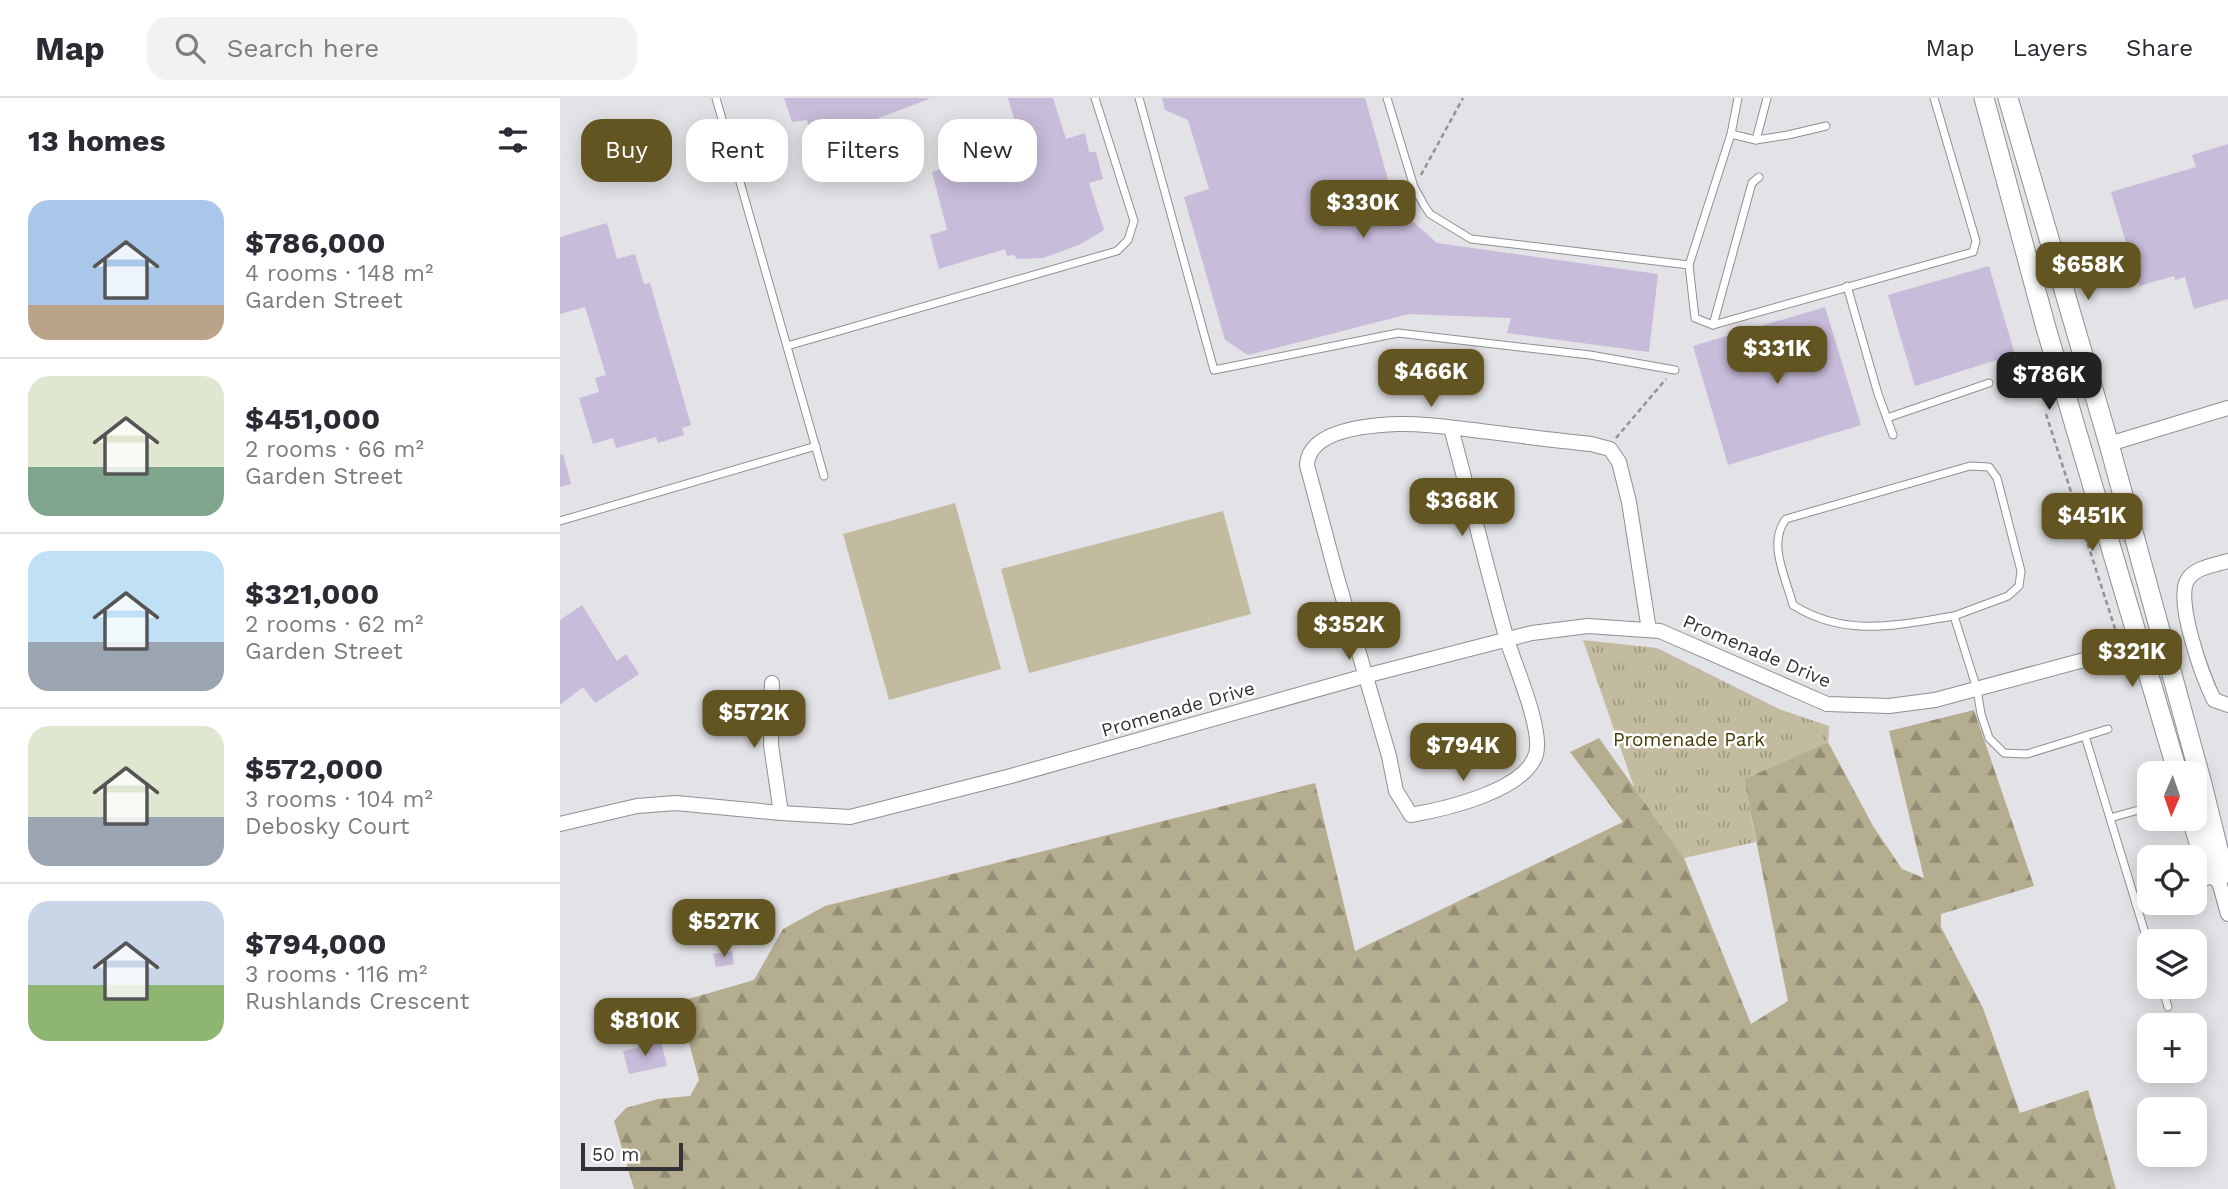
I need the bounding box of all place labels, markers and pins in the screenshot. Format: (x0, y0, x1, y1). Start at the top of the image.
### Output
pin: $330K (1314, 180, 1412, 240)
pin: $658K (2039, 242, 2137, 302)
pin: $331K (1728, 327, 1826, 386)
pin: $466K (1382, 350, 1480, 409)
pin: $786K (2000, 352, 2098, 412)
pin: $368K (1413, 478, 1511, 538)
pin: $451K (2043, 494, 2141, 553)
pin: $352K (1300, 602, 1398, 662)
pin: $321K (2083, 630, 2181, 689)
pin: $572K (705, 690, 803, 750)
pin: $794K (1414, 724, 1512, 783)
pin: $527K (675, 900, 773, 959)
pin: $810K (596, 998, 694, 1058)

